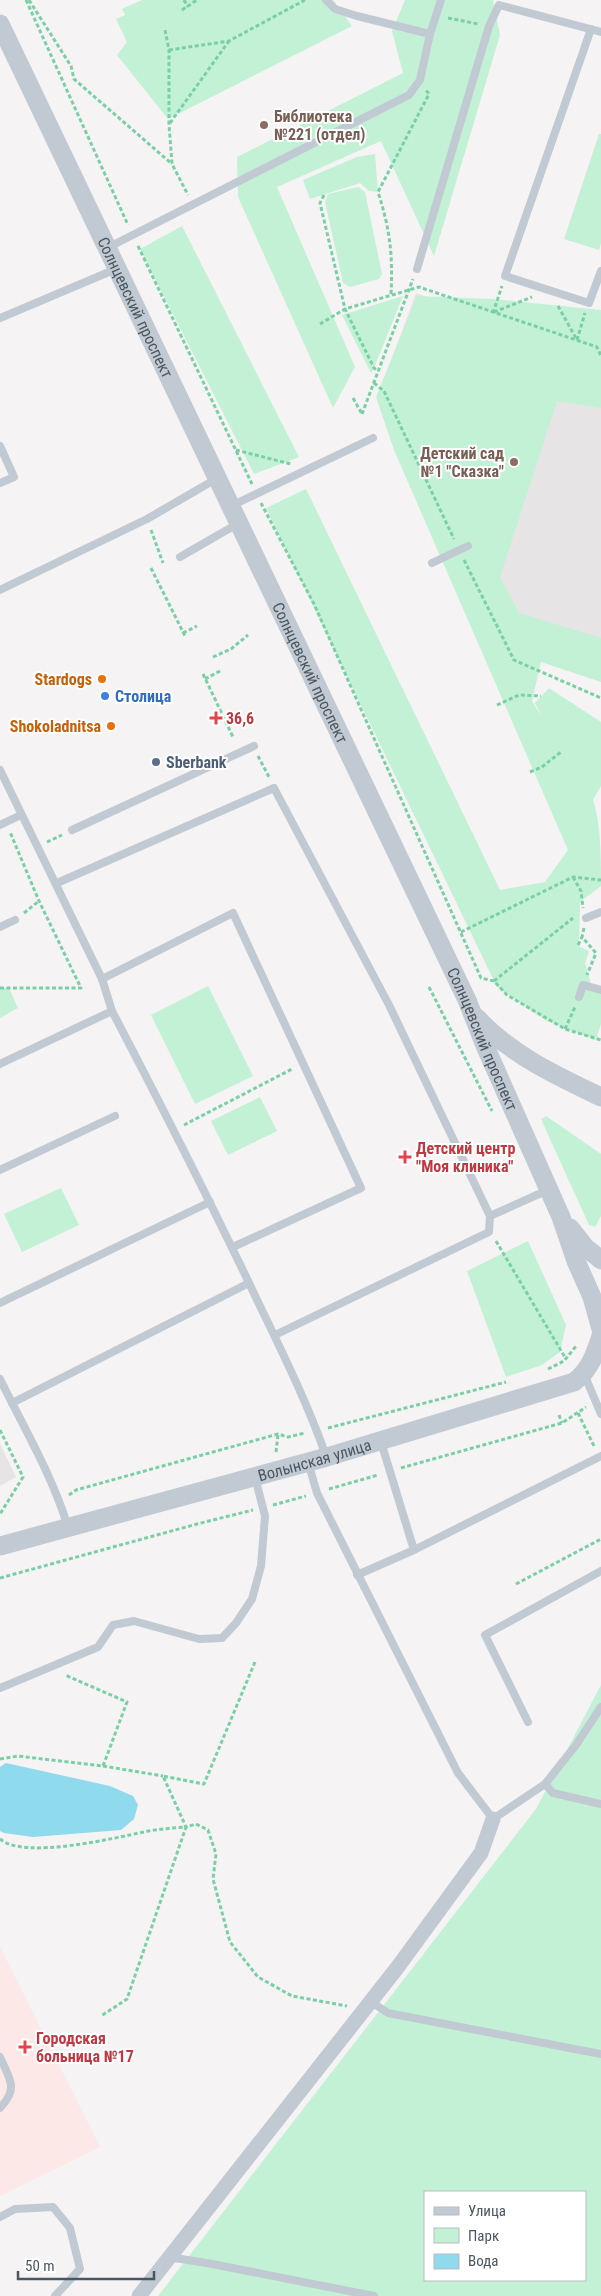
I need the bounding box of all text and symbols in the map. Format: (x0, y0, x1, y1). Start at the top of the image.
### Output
place label: Библиотека №221 (отдел) (274, 107, 366, 144)
marker: Библиотека №221 (отдел) (258, 119, 270, 131)
street label: Солнцевский проспект (94, 234, 177, 381)
place label: Детский сад №1 "Сказка" (420, 444, 504, 481)
marker: Детский сад №1 "Сказка" (508, 456, 520, 468)
street label: Солнцевский проспект (269, 599, 352, 746)
place label: Stardogs (35, 670, 92, 689)
marker: Stardogs (96, 673, 108, 685)
place label: Столица (115, 687, 172, 706)
marker: Столица (99, 690, 111, 702)
place label: 36,6 (226, 709, 254, 728)
marker: 36,6 (210, 712, 222, 724)
place label: Shokoladnitsa (10, 717, 101, 736)
marker: Shokoladnitsa (105, 720, 117, 732)
place label: Sberbank (166, 753, 227, 772)
marker: Sberbank (150, 756, 162, 768)
street label: Солнцевский проспект (443, 964, 522, 1114)
place label: Детский центр "Моя клиника" (416, 1139, 515, 1176)
marker: Детский центр "Моя клиника" (398, 1150, 412, 1164)
street label: Волынская улица (256, 1435, 373, 1485)
place label: Городская больница №17 (36, 2029, 134, 2066)
marker: Городская больница №17 (18, 2040, 32, 2054)
legend (424, 2191, 586, 2281)
text: Улица (468, 2202, 506, 2220)
text: Парк (468, 2227, 499, 2245)
scale bar (18, 2248, 154, 2280)
text: Вода (468, 2252, 498, 2270)
text: 50 m (25, 2257, 55, 2275)

